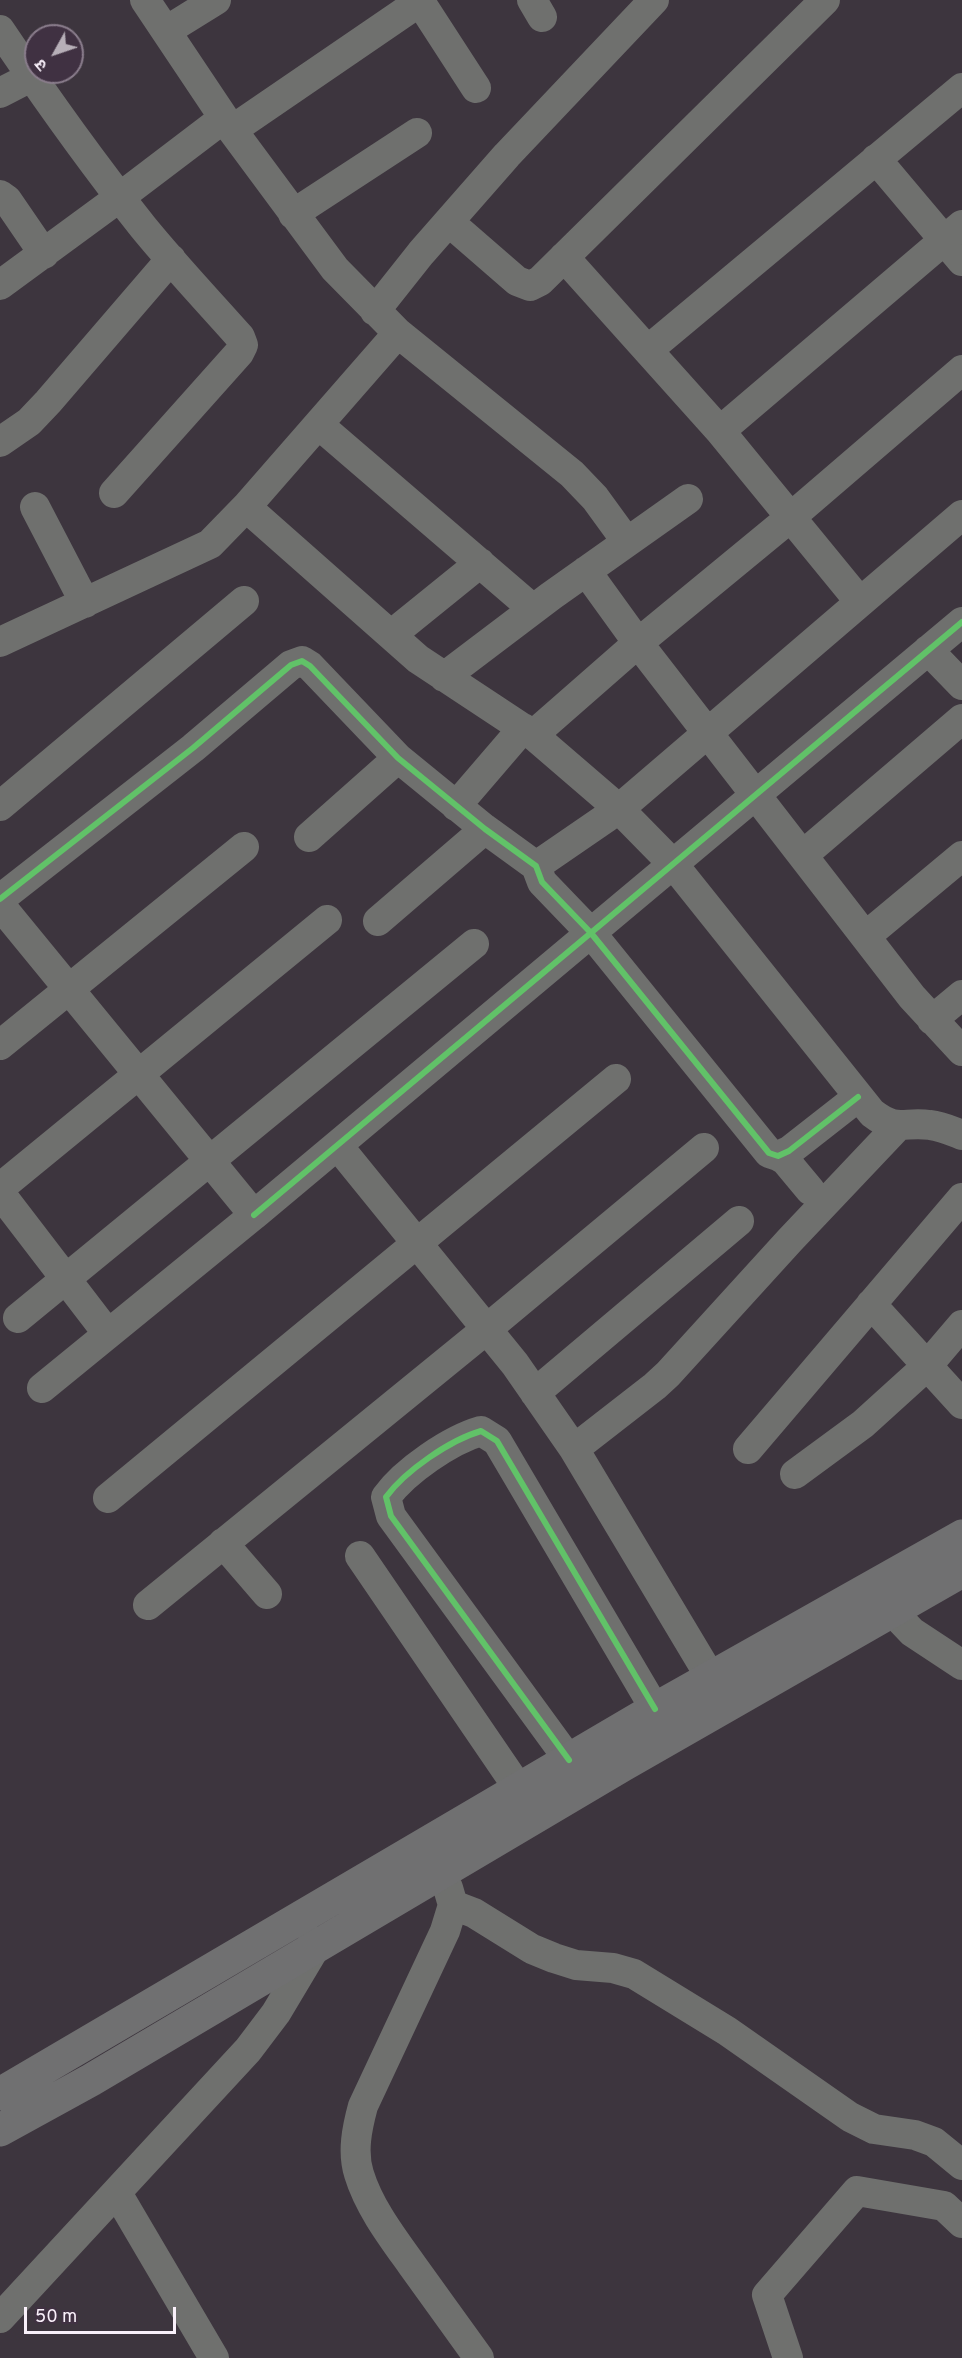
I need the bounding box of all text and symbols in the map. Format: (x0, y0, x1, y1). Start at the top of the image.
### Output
north arrow (24, 24, 84, 84)
text: उ (31, 54, 52, 74)
scale bar (27, 2295, 178, 2333)
text: 50 m (35, 2306, 77, 2329)

